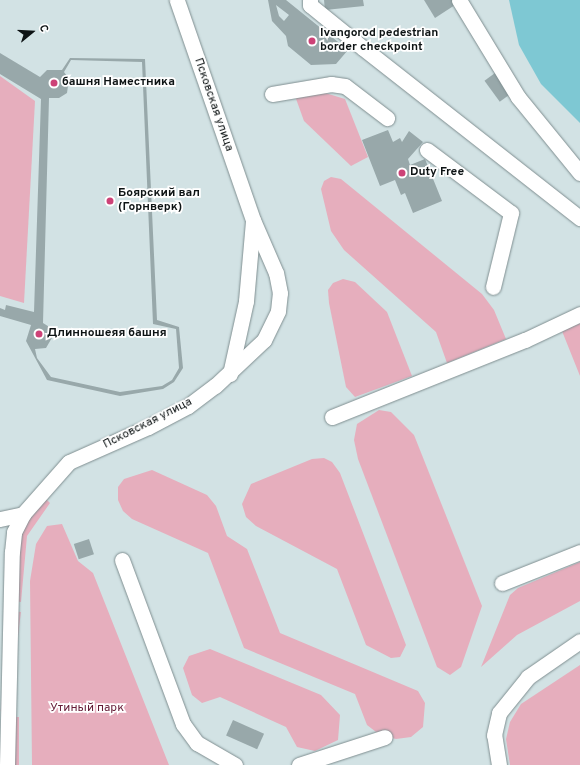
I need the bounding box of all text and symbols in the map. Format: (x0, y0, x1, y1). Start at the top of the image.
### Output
north arrow (12, 12, 52, 52)
text: С (36, 23, 51, 34)
place label: Ivangorod pedestrian border checkpoint (320, 27, 438, 55)
marker: Ivangorod pedestrian border checkpoint (307, 36, 317, 46)
street label: Псковская улица (190, 56, 236, 154)
place label: башня Наместника (62, 76, 175, 90)
marker: башня Наместника (49, 78, 59, 88)
place label: Duty Free (410, 166, 464, 180)
marker: Duty Free (397, 168, 407, 178)
place label: Боярский вал (Горнверк) (118, 187, 200, 215)
marker: Боярский вал (Горнверк) (105, 196, 115, 206)
place label: Длинношеяя башня (47, 327, 167, 341)
marker: Длинношеяя башня (34, 329, 44, 339)
street label: Псковская улица (101, 395, 195, 453)
park label: Утиный парк (50, 702, 124, 716)

